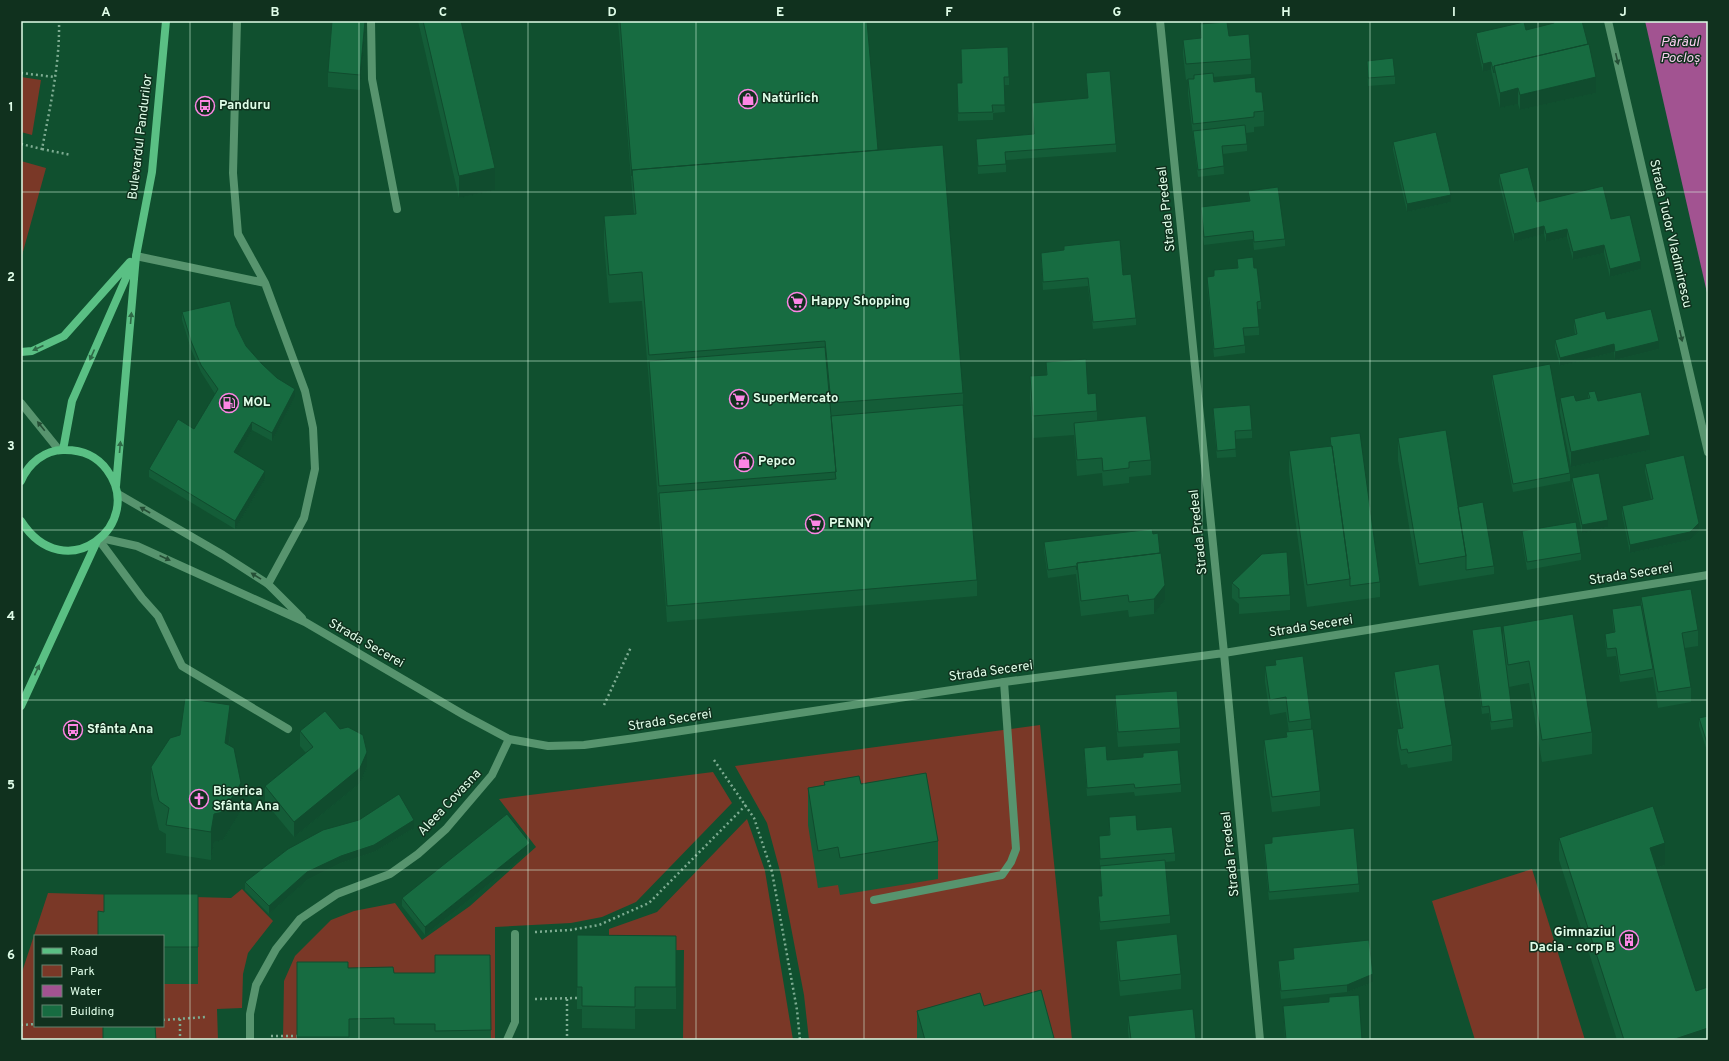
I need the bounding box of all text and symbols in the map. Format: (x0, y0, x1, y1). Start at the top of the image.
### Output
text: A (101, 5, 111, 21)
text: B (271, 5, 280, 21)
text: C (439, 5, 447, 21)
text: D (607, 5, 617, 21)
text: E (776, 5, 784, 21)
text: F (945, 5, 953, 21)
text: G (1113, 5, 1122, 21)
text: H (1281, 5, 1291, 21)
text: I (1452, 5, 1456, 21)
text: J (1619, 5, 1627, 21)
water label: Pârâul Pocloș (1660, 34, 1701, 67)
one-way arrow (1614, 53, 1620, 65)
street label: Bulevardul Pandurilor (125, 73, 157, 201)
shop icon: Natürlich (737, 88, 759, 110)
place label: Natürlich (762, 91, 819, 107)
bus stop icon: Panduru (194, 95, 216, 117)
place label: Panduru (219, 98, 270, 114)
text: 1 (8, 100, 14, 116)
street label: Strada Tudor Vladimirescu (1645, 158, 1695, 310)
street label: Strada Predeal (1155, 166, 1179, 252)
text: 2 (7, 270, 15, 286)
supermarket icon: Happy Shopping (786, 291, 808, 313)
place label: Happy Shopping (811, 294, 910, 310)
one-way arrow (127, 312, 134, 324)
one-way arrow (1678, 330, 1684, 342)
one-way arrow (32, 345, 43, 351)
one-way arrow (89, 350, 95, 361)
supermarket icon: SuperMercato (728, 388, 750, 410)
place label: SuperMercato (753, 391, 838, 407)
fuel station icon: MOL (218, 392, 240, 414)
place label: MOL (243, 395, 271, 411)
one-way arrow (36, 420, 45, 431)
text: 3 (7, 439, 15, 455)
one-way arrow (116, 441, 123, 453)
shop icon: Pepco (733, 451, 755, 473)
place label: Pepco (758, 454, 795, 470)
street label: Strada Predeal (1187, 489, 1211, 575)
one-way arrow (139, 506, 151, 513)
supermarket icon: PENNY (804, 513, 826, 535)
place label: PENNY (829, 516, 873, 532)
one-way arrow (159, 555, 170, 561)
street label: Strada Secerei (1588, 560, 1674, 590)
one-way arrow (251, 572, 261, 580)
text: 4 (7, 609, 15, 625)
street label: Strada Secerei (1268, 612, 1354, 642)
street label: Strada Secerei (325, 616, 407, 672)
street label: Strada Secerei (948, 658, 1034, 686)
one-way arrow (34, 665, 40, 676)
street label: Strada Secerei (627, 706, 713, 736)
bus stop icon: Sfânta Ana (62, 719, 84, 741)
place label: Sfânta Ana (87, 722, 153, 738)
street label: Aleea Covasna (415, 766, 485, 840)
text: 5 (7, 778, 15, 794)
place label: Biserica Sfânta Ana (213, 784, 279, 815)
church icon: Biserica Sfânta Ana (188, 788, 210, 810)
street label: Strada Predeal (1219, 811, 1243, 897)
place label: Gimnaziul Dacia - corp B (1530, 925, 1615, 956)
building icon: Gimnaziul Dacia - corp B (1618, 929, 1640, 951)
legend (34, 935, 164, 1027)
text: Road (70, 944, 98, 960)
text: 6 (7, 948, 15, 964)
text: Park (70, 964, 95, 980)
text: Water (70, 984, 102, 1000)
text: Building (70, 1004, 114, 1020)

